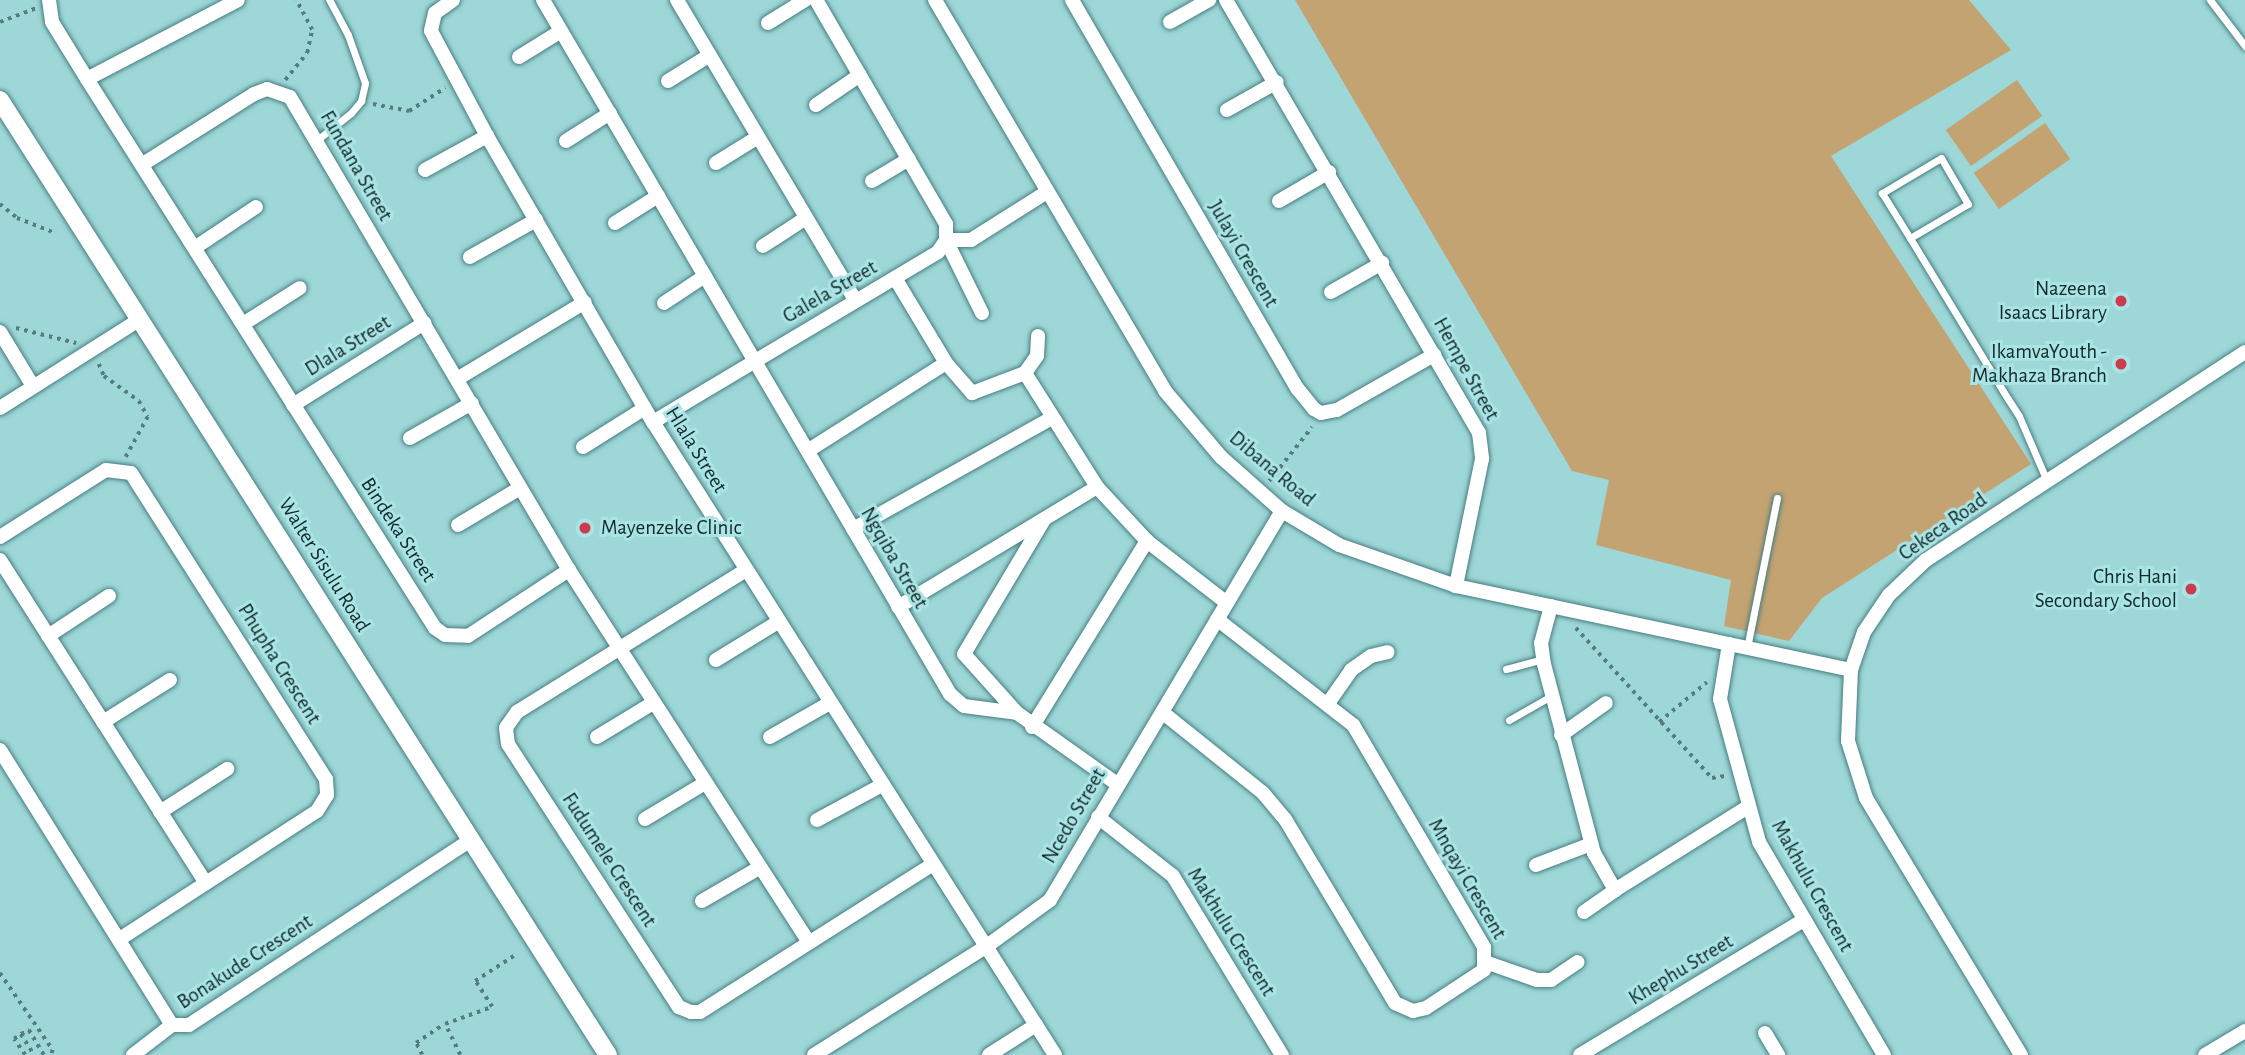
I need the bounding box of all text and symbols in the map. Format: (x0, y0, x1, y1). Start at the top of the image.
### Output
street label: Fundana Street (314, 106, 398, 226)
street label: Julayi Crescent (1202, 196, 1284, 312)
street label: Galela Street (778, 255, 882, 329)
place label: Nazeena Isaacs Library (1999, 276, 2107, 326)
marker: Nazeena Isaacs Library (2113, 293, 2129, 309)
street label: Dlala Street (301, 310, 395, 382)
street label: Hempe Street (1427, 313, 1505, 425)
place label: IkamvaYouth - Makhaza Branch (1972, 339, 2107, 389)
marker: IkamvaYouth - Makhaza Branch (2113, 356, 2129, 372)
street label: Hlala Street (660, 402, 732, 498)
street label: Dibana Road (1224, 426, 1320, 512)
street label: Bindeka Street (355, 473, 441, 587)
street label: Cekeca Road (1894, 487, 1992, 567)
street label: Walter Sisulu Road (273, 493, 375, 637)
street label: Ngqiba Street (855, 503, 933, 613)
place label: Mayenzeke Clinic (601, 515, 742, 541)
marker: Mayenzeke Clinic (575, 518, 595, 538)
place label: Chris Hani Secondary School (2035, 564, 2177, 614)
marker: Chris Hani Secondary School (2183, 581, 2199, 597)
street label: Phupha Crescent (232, 599, 326, 729)
street label: Ncedo Street (1037, 764, 1111, 868)
street label: Fudumele Crescent (556, 788, 662, 932)
street label: Mnqayi Crescent (1422, 814, 1512, 944)
street label: Makhulu Crescent (1765, 816, 1859, 956)
street label: Makhulu Crescent (1181, 863, 1281, 1001)
street label: Bonakude Crescent (173, 909, 317, 1015)
street label: Khephu Street (1624, 929, 1738, 1011)

